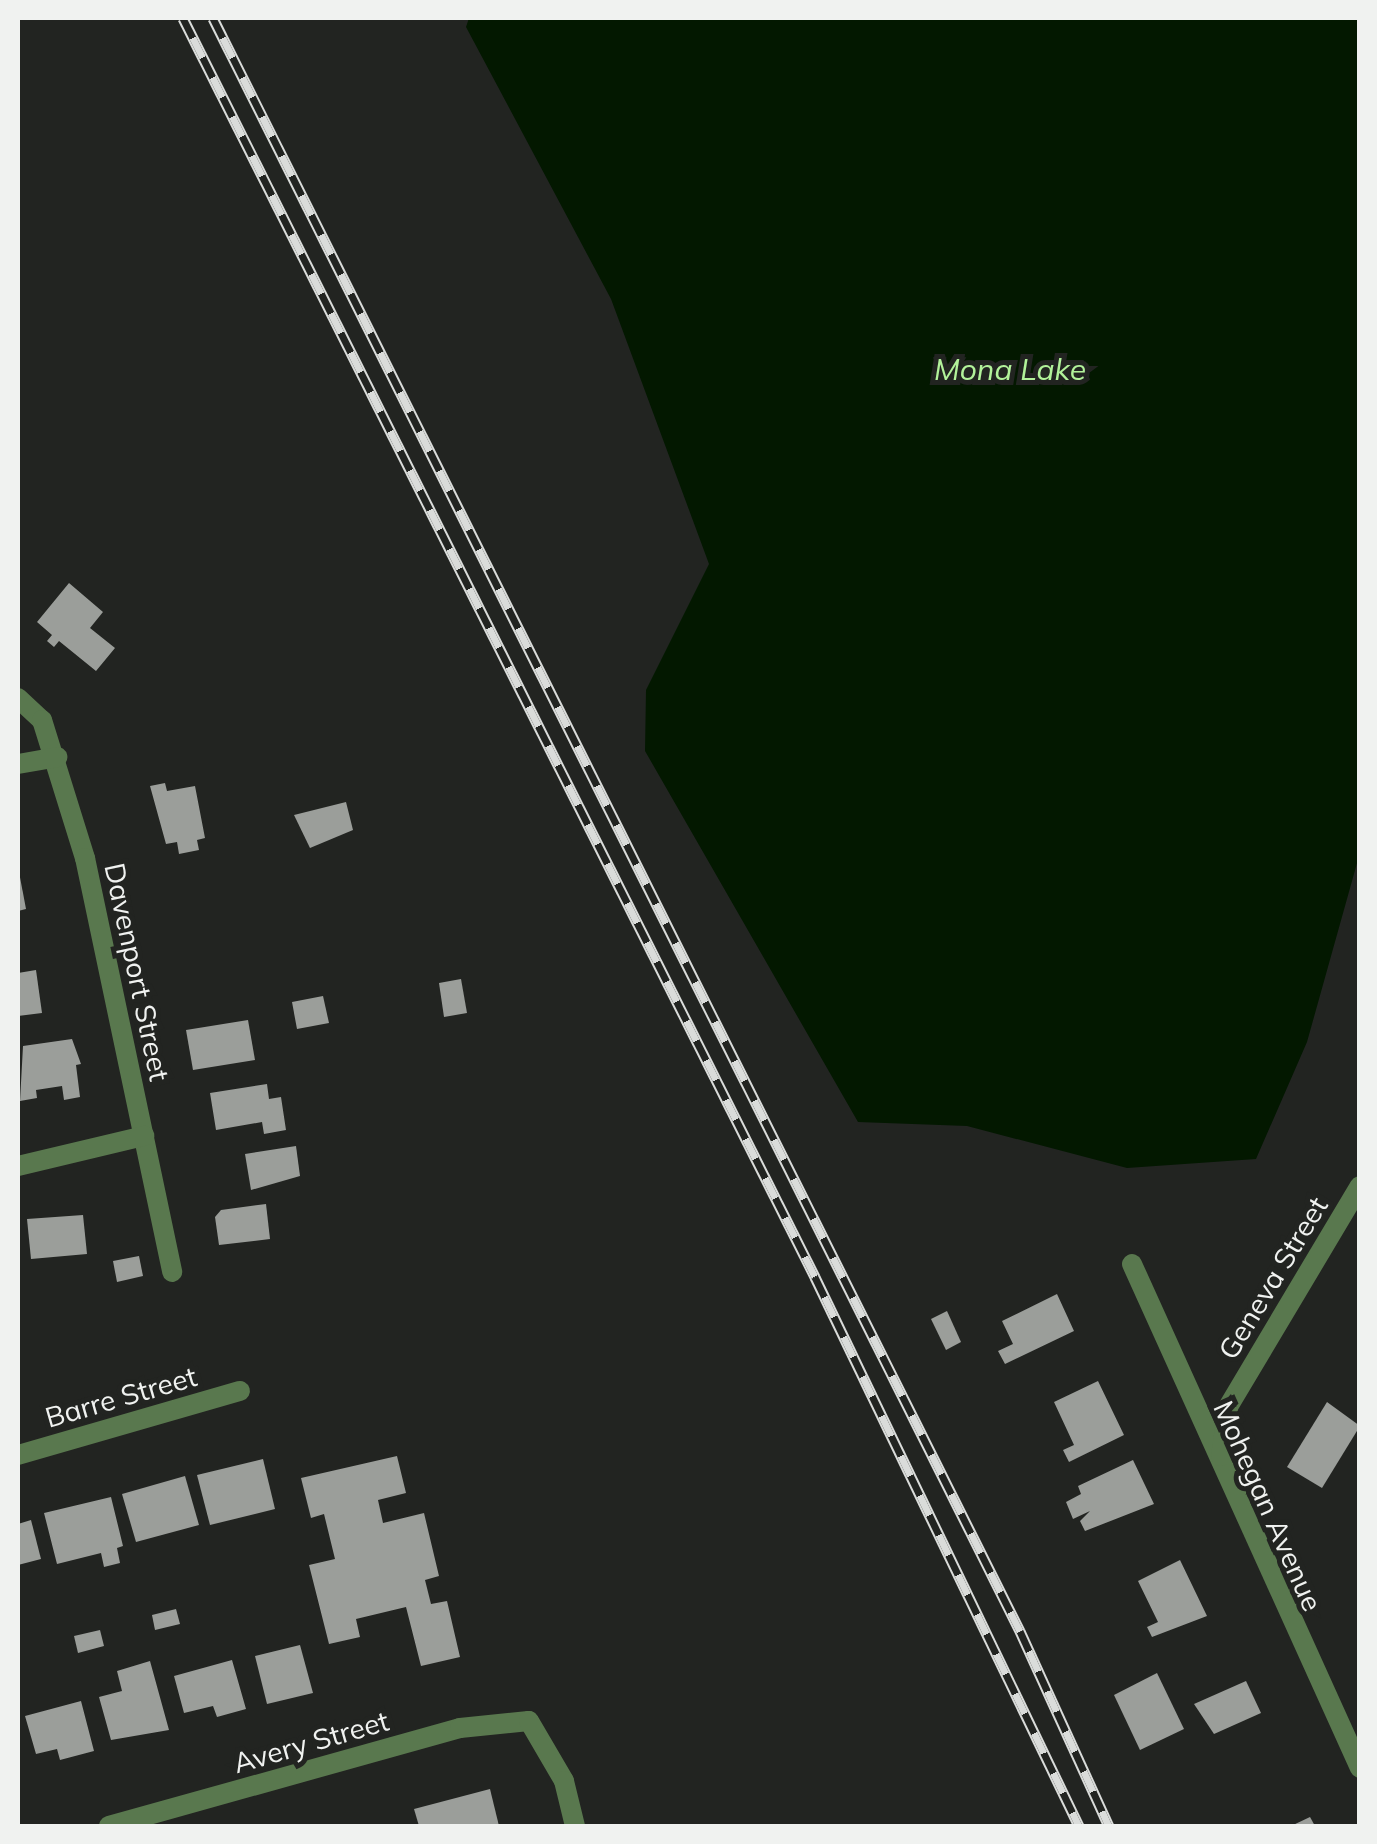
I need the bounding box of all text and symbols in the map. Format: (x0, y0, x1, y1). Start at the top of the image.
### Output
water label: Mona Lake (934, 351, 1086, 387)
street label: Davenport Street (97, 860, 177, 1084)
street label: Geneva Street (1211, 1191, 1335, 1365)
street label: Barre Street (41, 1359, 201, 1435)
street label: Mohegan Avenue (1207, 1396, 1329, 1616)
street label: Avery Street (229, 1704, 393, 1780)

